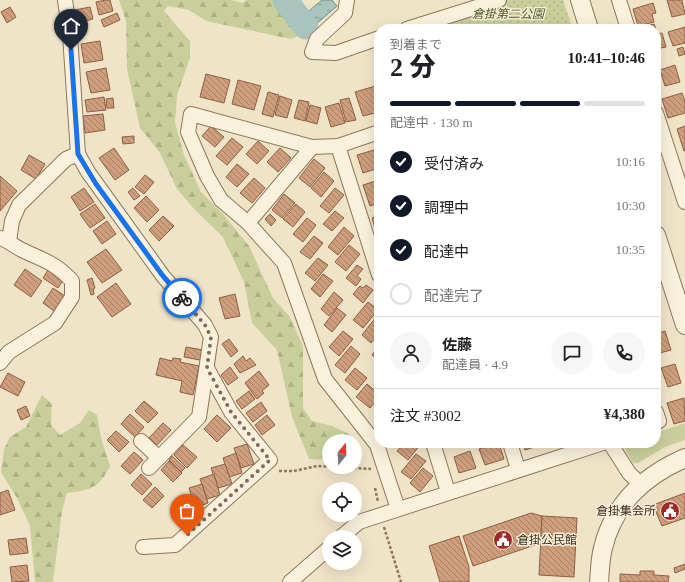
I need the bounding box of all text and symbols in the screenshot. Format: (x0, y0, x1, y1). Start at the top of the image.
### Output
park label: 倉掛第二公園 (472, 7, 546, 21)
pin (54, 9, 88, 50)
icon: home (60, 15, 82, 37)
text: 到着まで (390, 37, 442, 52)
text: 10:41–10:46 (568, 50, 645, 66)
text: 2 分 (390, 53, 436, 82)
text: 配達中 · 130 m (390, 115, 473, 130)
icon: check (390, 151, 412, 173)
text: 10:16 (615, 154, 645, 169)
text: 受付済み (424, 156, 484, 172)
icon: check (390, 195, 412, 217)
text: 10:30 (615, 198, 645, 213)
text: 調理中 (424, 200, 469, 216)
icon: check (390, 239, 412, 261)
text: 10:35 (615, 242, 645, 257)
text: 配達中 (424, 244, 469, 260)
courier (162, 278, 202, 318)
icon: bike (171, 287, 193, 309)
text: 配達完了 (424, 288, 484, 304)
button: person (390, 332, 432, 374)
button: chat (551, 332, 593, 374)
button: phone (603, 332, 645, 374)
text: 佐藤 (442, 337, 472, 353)
text: 配達員 · 4.9 (442, 357, 508, 372)
text: ¥4,380 (604, 406, 645, 422)
text: 注文 #3002 (390, 408, 461, 424)
north arrow (322, 434, 362, 474)
map controls (322, 434, 362, 570)
button: locate (322, 482, 362, 522)
pin (170, 494, 204, 535)
icon: bag (176, 500, 198, 522)
public building icon: 倉掛集会所 (659, 500, 681, 522)
place label: 倉掛集会所 (596, 504, 656, 518)
public building icon: 倉掛公民館 (492, 529, 514, 551)
button: layers (322, 530, 362, 570)
place label: 倉掛公民館 (517, 533, 577, 547)

